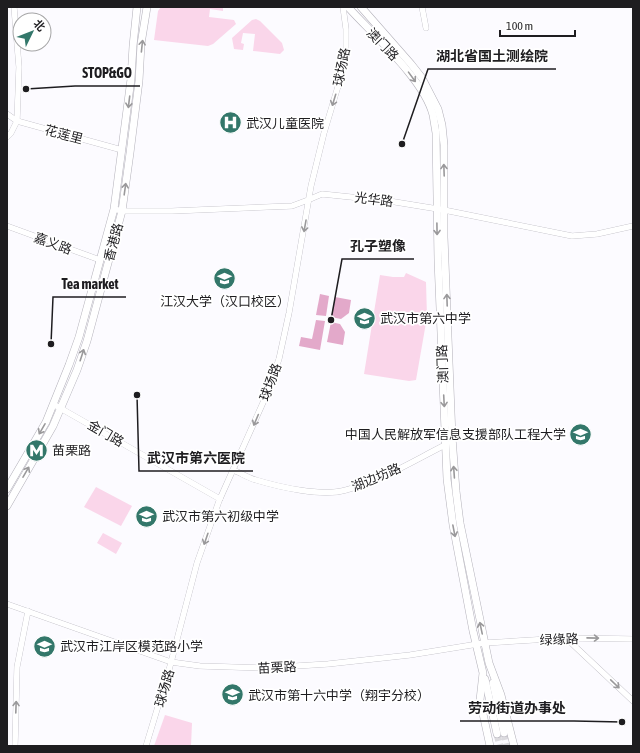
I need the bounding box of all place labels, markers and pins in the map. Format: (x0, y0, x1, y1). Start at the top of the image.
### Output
callout: 湖北省国土测绘院 (428, 43, 556, 69)
callout: STOP&GO (75, 60, 140, 86)
hospital icon: 武汉儿童医院 (217, 110, 243, 136)
place label: 武汉儿童医院 (246, 116, 324, 131)
callout: 孔子塑像 (342, 233, 414, 259)
school or university icon: 江汉大学（汉口校区） (212, 266, 238, 292)
callout: Tea market (53, 271, 126, 297)
place label: 江汉大学（汉口校区） (160, 294, 290, 309)
school or university icon: 武汉市第六中学 (352, 305, 378, 331)
place label: 武汉市第六中学 (380, 311, 471, 326)
school or university icon: 中国人民解放军信息支援部队工程大学 (568, 421, 594, 447)
place label: 中国人民解放军信息支援部队工程大学 (345, 427, 566, 442)
metro station icon: 苗栗路 (23, 437, 49, 463)
place label: 苗栗路 (52, 443, 91, 458)
callout: 武汉市第六医院 (139, 445, 253, 471)
school or university icon: 武汉市第六初级中学 (134, 503, 160, 529)
place label: 武汉市第六初级中学 (162, 509, 279, 524)
school or university icon: 武汉市江岸区模范路小学 (32, 633, 58, 659)
place label: 武汉市江岸区模范路小学 (60, 639, 203, 654)
school or university icon: 武汉市第十六中学（翔宇分校） (219, 682, 245, 708)
place label: 武汉市第十六中学（翔宇分校） (248, 688, 430, 703)
callout: 劳动街道办事处 (460, 695, 574, 721)

